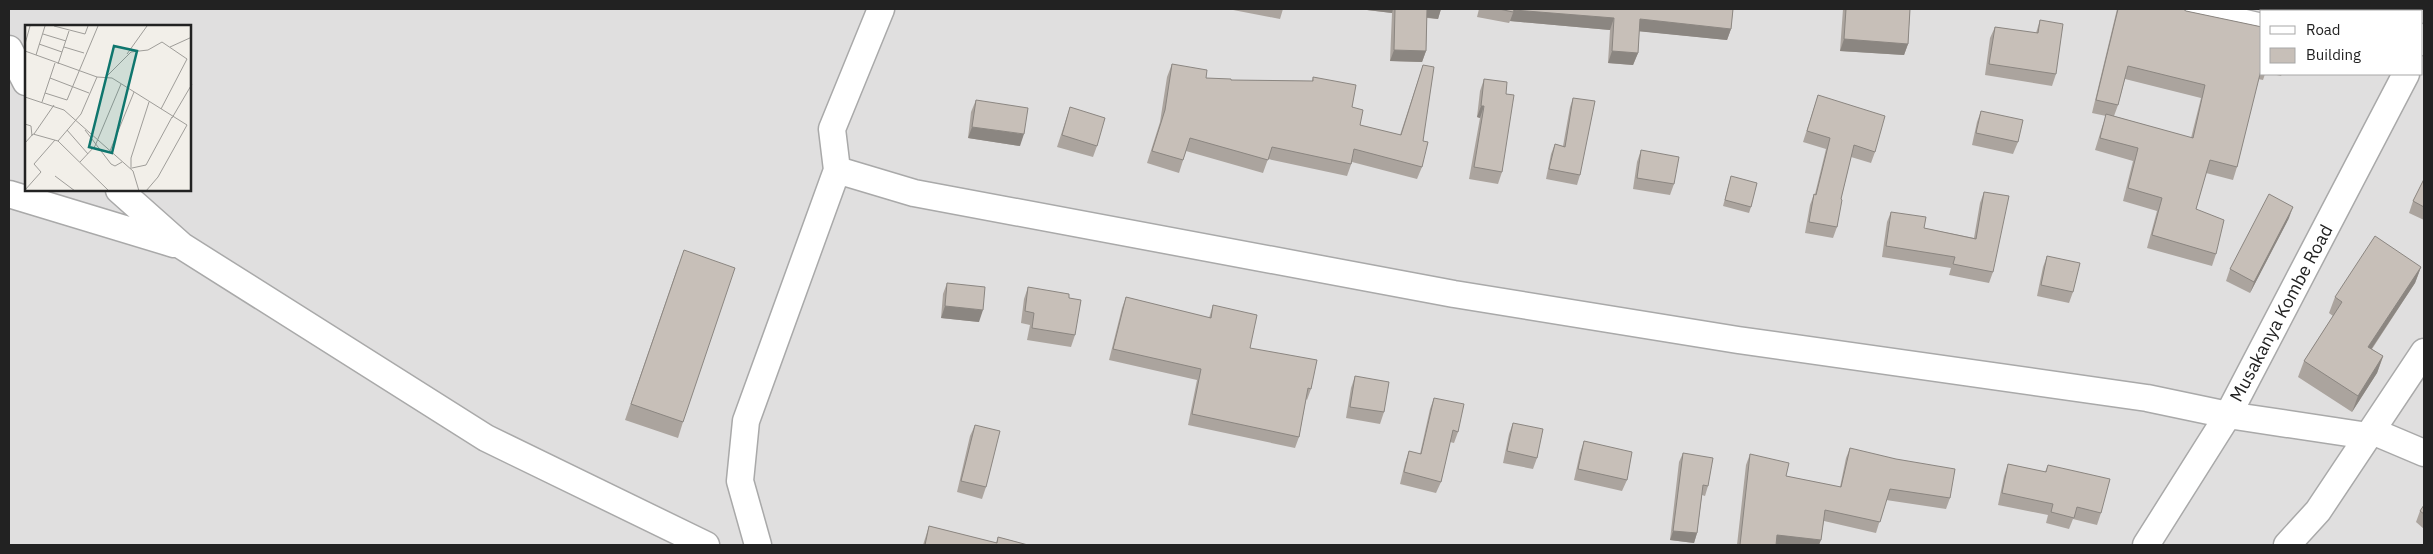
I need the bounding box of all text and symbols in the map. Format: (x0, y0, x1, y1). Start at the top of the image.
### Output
legend (2260, 10, 2423, 75)
text: Road (2306, 20, 2341, 39)
inset map (25, 25, 191, 191)
text: Building (2306, 45, 2361, 64)
street label: Musakanya Kombe Road (2224, 220, 2338, 406)

